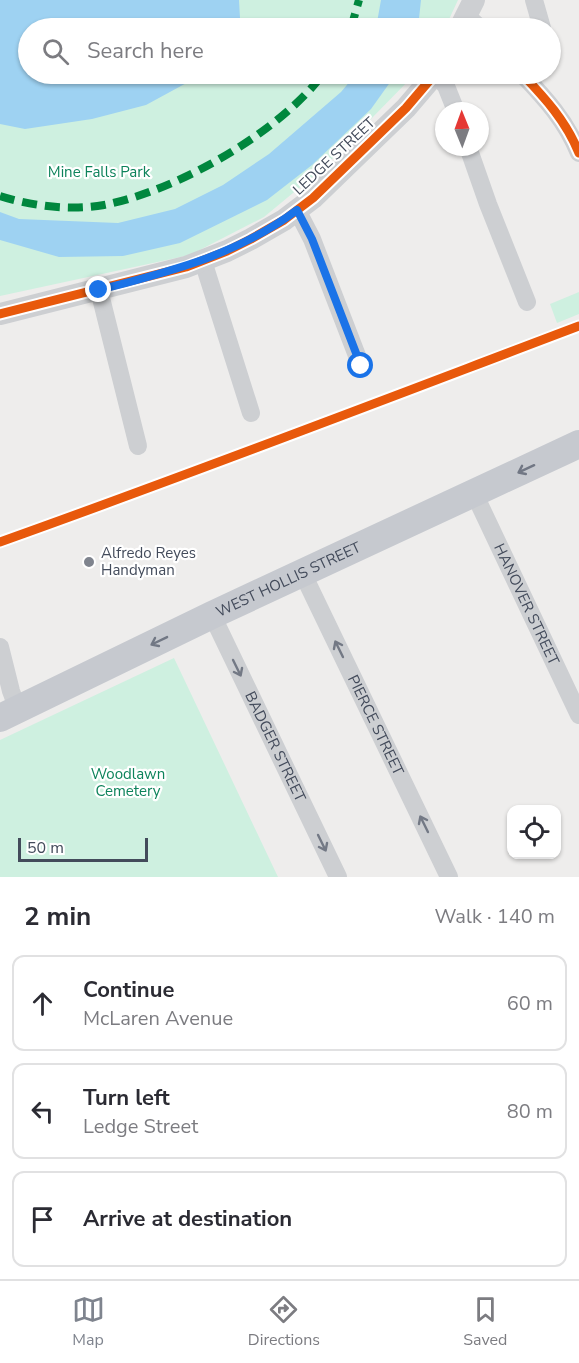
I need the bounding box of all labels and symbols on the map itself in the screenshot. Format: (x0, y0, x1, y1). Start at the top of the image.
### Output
north arrow (435, 102, 489, 156)
street label: LEDGE STREET (288, 113, 380, 199)
park label: Mine Falls Park (48, 162, 151, 182)
route end (85, 276, 111, 302)
route start (347, 352, 373, 378)
one-way arrow (517, 464, 535, 475)
street label: WEST HOLLIS STREET (213, 537, 364, 622)
street label: HANOVER STREET (489, 540, 564, 668)
place label: Alfredo Reyes Handyman (101, 543, 196, 580)
marker: Alfredo Reyes Handyman (82, 555, 96, 569)
one-way arrow (151, 635, 169, 647)
one-way arrow (333, 640, 345, 658)
one-way arrow (232, 658, 244, 676)
street label: PIERCE STREET (343, 672, 409, 779)
street label: BADGER STREET (240, 688, 310, 805)
park label: Woodlawn Cemetery (91, 764, 165, 801)
one-way arrow (418, 816, 430, 834)
one-way arrow (317, 834, 329, 852)
scale bar (18, 835, 148, 862)

